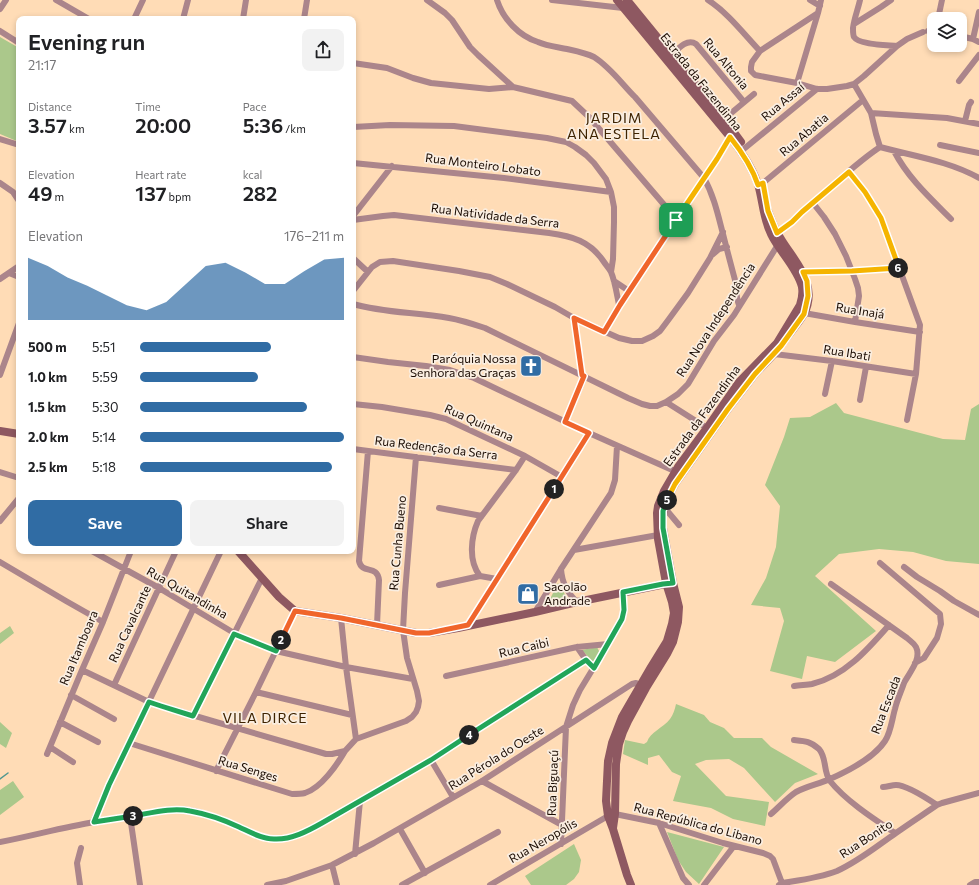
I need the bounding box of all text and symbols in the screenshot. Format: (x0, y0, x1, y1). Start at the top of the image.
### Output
map controls (927, 12, 967, 52)
button: layers (927, 12, 967, 52)
text: Evening run (28, 28, 145, 55)
button: share (302, 29, 344, 71)
street label: Estrada da Fazendinha (658, 30, 745, 133)
street label: Rua Altonia (701, 35, 752, 92)
text: 21:17 (28, 57, 56, 73)
street label: Rua Assaí (758, 79, 807, 123)
text: Distance (28, 100, 72, 113)
text: Time (135, 100, 161, 113)
text: Pace (243, 100, 267, 113)
district label: JARDIM ANA ESTELA (567, 109, 661, 142)
street label: Rua Abatia (776, 110, 831, 159)
text: 3.57 (28, 113, 67, 137)
text: 20:00 (135, 113, 191, 137)
text: 5:36 (243, 113, 283, 137)
text: km (67, 122, 85, 135)
text: /km (283, 122, 306, 135)
street label: Rua Monteiro Lobato (424, 150, 542, 178)
text: Elevation (28, 168, 74, 181)
text: Heart rate (135, 168, 186, 181)
text: kcal (243, 168, 262, 181)
text: 49 (28, 181, 52, 205)
text: 137 (135, 181, 167, 205)
text: 282 (243, 181, 277, 205)
text: m (52, 190, 64, 203)
text: bpm (167, 190, 191, 203)
street label: Rua Natividade da Serra (430, 200, 560, 230)
pin (659, 203, 693, 237)
icon: arrive (665, 209, 687, 231)
text: Elevation (28, 228, 83, 244)
text: 176–211 m (284, 228, 344, 244)
pin: 6 (888, 258, 908, 278)
street label: Rua Nova Independência (673, 260, 757, 379)
text: 6 (895, 261, 901, 274)
street label: Rua Inajá (835, 299, 885, 321)
text: 500 m (28, 339, 67, 355)
text: 5:51 (92, 339, 116, 355)
street label: Rua Ibati (822, 341, 872, 363)
place label: Paróquia Nossa Senhora das Graças (410, 351, 516, 379)
church icon: Paróquia Nossa Senhora das Graças (518, 353, 544, 379)
street label: Estrada da Fazendinha (660, 362, 743, 469)
text: 1.0 km (28, 369, 67, 385)
text: 5:59 (92, 369, 118, 385)
text: 1.5 km (28, 399, 66, 415)
text: 5:30 (92, 399, 118, 415)
street label: Rua Quintana (443, 401, 516, 444)
text: 2.0 km (28, 429, 69, 445)
text: 5:14 (92, 429, 116, 445)
street label: Rua Redenção da Serra (374, 433, 498, 461)
text: 2.5 km (28, 459, 68, 475)
text: 5:18 (92, 459, 116, 475)
pin: 1 (544, 479, 564, 499)
text: 1 (552, 482, 556, 495)
pin: 5 (657, 490, 677, 510)
text: 5 (664, 493, 670, 506)
street label: Rua Cunha Bueno (386, 495, 408, 591)
button: Save (28, 500, 182, 546)
button: Share (190, 500, 344, 546)
street label: Rua Quitandinha (145, 563, 230, 621)
place label: Sacolão Andrade (544, 579, 590, 607)
shop icon: Sacolão Andrade (515, 581, 541, 607)
street label: Rua Cavalcante (105, 583, 153, 664)
street label: Rua Itamboara (56, 608, 100, 687)
pin: 2 (271, 630, 291, 650)
text: 2 (278, 633, 284, 646)
street label: Rua Caibi (497, 634, 550, 660)
street label: Rua Escada (868, 674, 903, 736)
district label: VILA DIRCE (222, 709, 308, 726)
street label: Rua Pérola do Oeste (445, 722, 546, 792)
pin: 4 (459, 725, 479, 745)
text: 4 (466, 728, 472, 741)
street label: Rua Biguaçú (544, 750, 560, 816)
street label: Rua Senges (217, 752, 280, 784)
street label: Rua República do Libano (632, 799, 764, 847)
pin: 3 (123, 806, 143, 826)
text: 3 (130, 809, 136, 822)
street label: Rua Neropólis (506, 815, 579, 865)
street label: Rua Bonito (836, 816, 894, 860)

